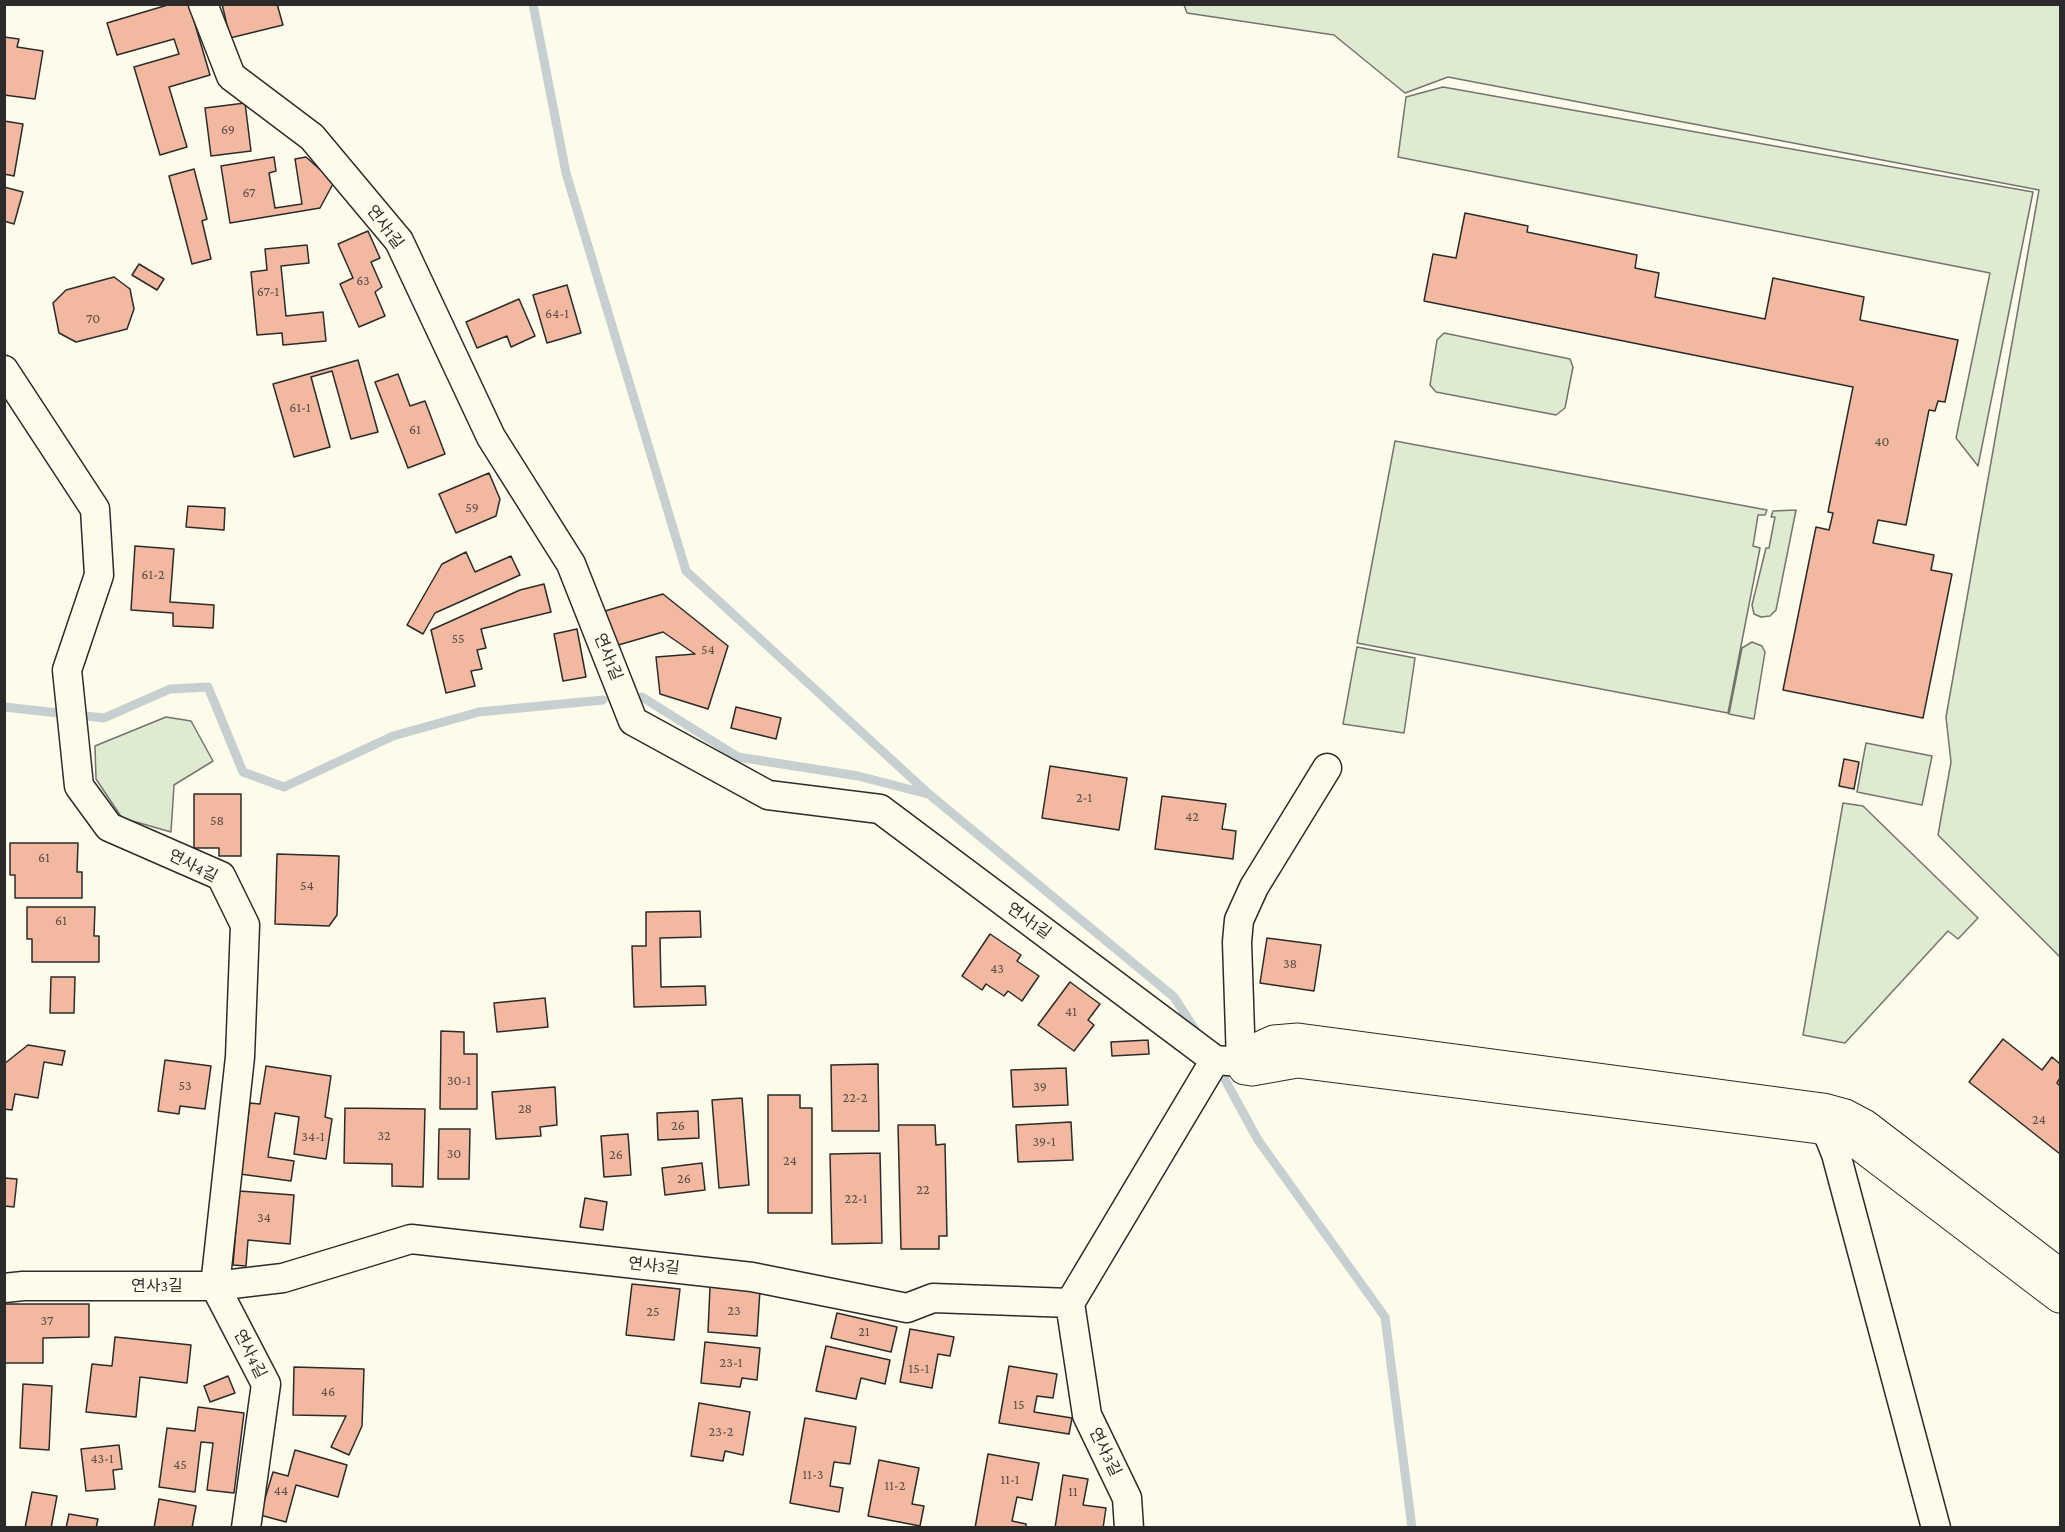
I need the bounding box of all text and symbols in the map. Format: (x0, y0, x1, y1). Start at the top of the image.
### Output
house number: 69 (221, 122, 235, 138)
house number: 67 (242, 185, 256, 201)
street label: 연사1길 (362, 201, 408, 253)
house number: 63 (356, 273, 370, 289)
house number: 67-1 (257, 284, 279, 300)
house number: 64-1 (545, 306, 569, 322)
house number: 70 (86, 311, 100, 327)
house number: 61-1 (289, 400, 311, 416)
house number: 61 (409, 422, 421, 438)
house number: 40 (1874, 434, 1890, 450)
house number: 59 (465, 500, 479, 516)
house number: 61-2 (141, 567, 165, 583)
street label: 연사1길 (590, 630, 626, 684)
house number: 55 (451, 631, 465, 647)
house number: 54 (701, 642, 715, 658)
house number: 2-1 (1076, 790, 1092, 806)
house number: 42 (1185, 809, 1199, 825)
house number: 58 (210, 813, 224, 829)
street label: 연사4길 (165, 846, 221, 886)
house number: 61 (38, 850, 50, 866)
house number: 54 (300, 878, 314, 894)
street label: 연사1길 (1003, 899, 1055, 943)
house number: 61 (55, 913, 67, 929)
house number: 38 (1283, 956, 1297, 972)
house number: 43 (990, 961, 1004, 977)
house number: 41 (1065, 1004, 1077, 1020)
house number: 30-1 (447, 1073, 471, 1089)
house number: 53 (178, 1078, 192, 1094)
house number: 39 (1033, 1079, 1047, 1095)
house number: 22-2 (843, 1090, 867, 1106)
house number: 28 (518, 1101, 532, 1117)
house number: 24 (2032, 1112, 2046, 1128)
house number: 26 (671, 1118, 685, 1134)
house number: 32 (377, 1128, 391, 1144)
house number: 34-1 (301, 1129, 325, 1145)
house number: 39-1 (1032, 1134, 1056, 1150)
house number: 30 (447, 1146, 461, 1162)
house number: 26 (609, 1147, 623, 1163)
house number: 24 (783, 1153, 797, 1169)
house number: 26 (677, 1171, 691, 1187)
house number: 22 (916, 1182, 930, 1198)
house number: 22-1 (845, 1191, 867, 1207)
house number: 34 (257, 1210, 271, 1226)
street label: 연사3길 (627, 1254, 681, 1278)
street label: 연사3길 (131, 1276, 183, 1296)
house number: 23 (727, 1303, 741, 1319)
house number: 25 (646, 1304, 660, 1320)
house number: 37 (41, 1313, 53, 1329)
house number: 21 (858, 1324, 870, 1340)
street label: 연사4길 (230, 1326, 270, 1382)
house number: 23-1 (720, 1355, 742, 1371)
house number: 15-1 (909, 1361, 929, 1377)
house number: 46 (321, 1384, 335, 1400)
house number: 15 (1013, 1397, 1025, 1413)
house number: 23-2 (709, 1424, 733, 1440)
street label: 연사3길 (1085, 1425, 1125, 1479)
house number: 43-1 (90, 1451, 114, 1467)
house number: 45 (173, 1457, 187, 1473)
house number: 11-3 (803, 1467, 823, 1483)
house number: 11-1 (1001, 1472, 1019, 1488)
house number: 11-2 (885, 1478, 905, 1494)
house number: 44 (274, 1483, 288, 1499)
house number: 11 (1068, 1484, 1078, 1500)

